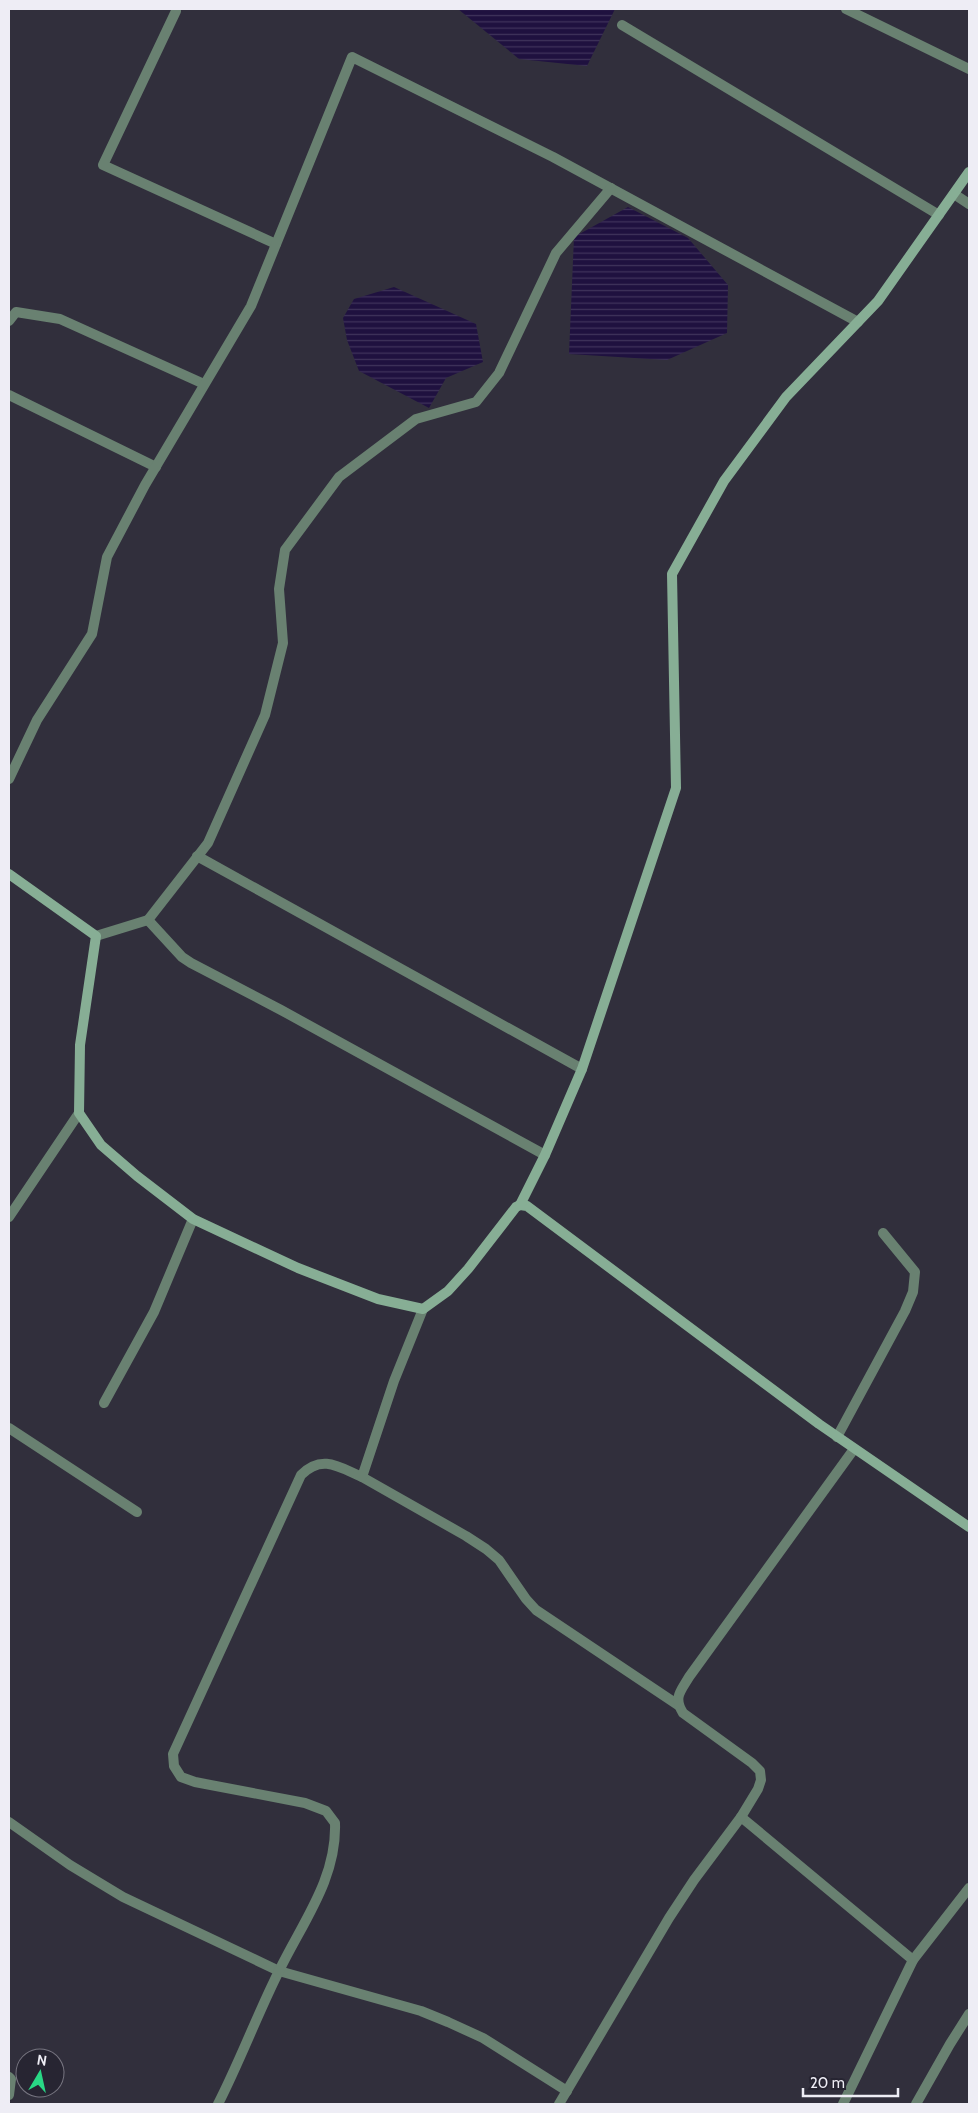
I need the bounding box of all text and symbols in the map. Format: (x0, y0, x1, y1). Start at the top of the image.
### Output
north arrow (15, 2048, 65, 2098)
text: N (36, 2050, 48, 2070)
scale bar (803, 2066, 898, 2098)
text: 20 m (810, 2074, 845, 2092)

